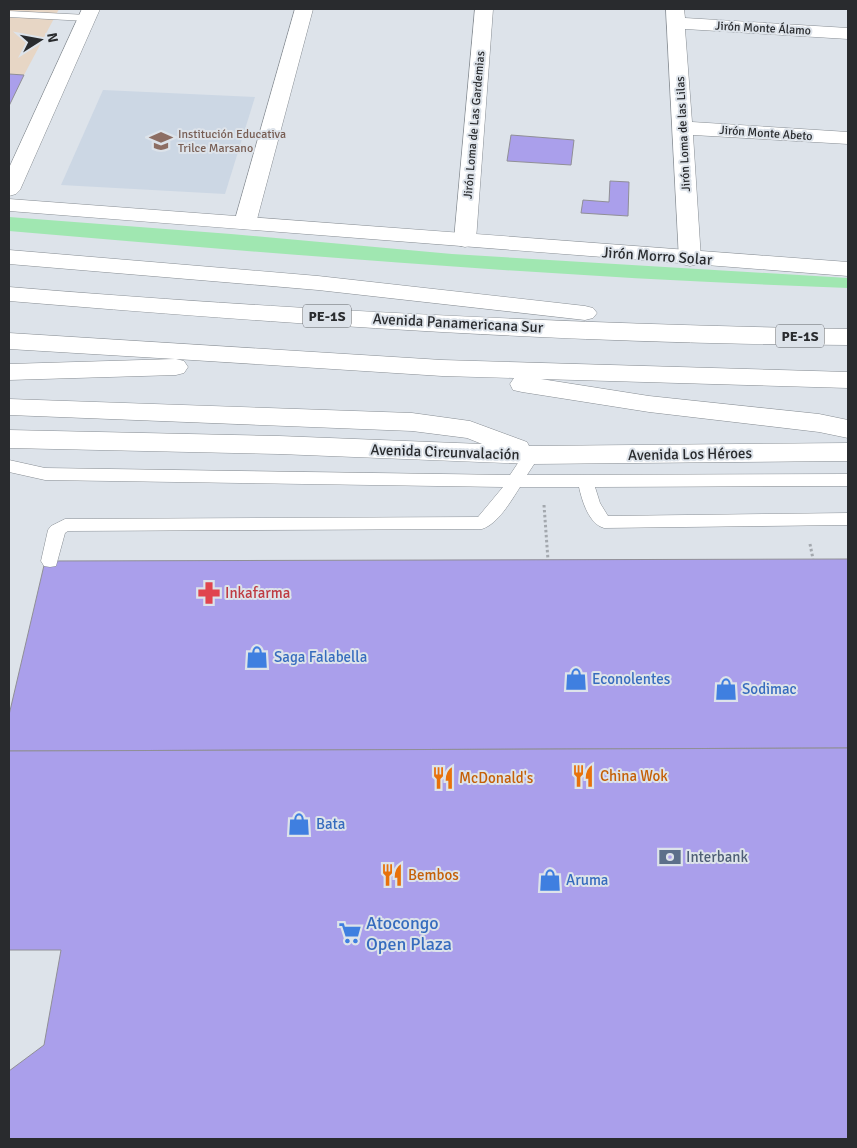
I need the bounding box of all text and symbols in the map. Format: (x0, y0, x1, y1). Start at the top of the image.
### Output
north arrow (15, 15, 65, 65)
street label: Jirón Monte Álamo (715, 18, 811, 39)
text: N (43, 31, 62, 44)
street label: Jirón Loma de Las Gardemias (461, 50, 488, 200)
street label: Jirón Loma de las Lilas (673, 76, 694, 192)
street label: Jirón Monte Abeto (719, 123, 813, 144)
place label: Institución Educativa Trilce Marsano (178, 127, 286, 156)
school or university icon: Institución Educativa Trilce Marsano (148, 128, 174, 154)
street label: Jirón Morro Solar (601, 243, 713, 269)
road number: PE-1S (303, 304, 351, 328)
street label: Avenida Panamericana Sur (372, 310, 544, 336)
road number: PE-1S (776, 324, 824, 348)
street label: Avenida Circunvalación (370, 440, 520, 464)
street label: Avenida Los Héroes (628, 444, 753, 464)
pharmacy icon: Inkafarma (196, 580, 222, 606)
place label: Inkafarma (225, 584, 290, 602)
shop icon: Saga Falabella (244, 644, 270, 670)
place label: Saga Falabella (274, 648, 367, 666)
shop icon: Econolentes (563, 666, 589, 692)
place label: Econolentes (592, 670, 671, 688)
shop icon: Sodimac (713, 676, 739, 702)
place label: Sodimac (742, 680, 797, 698)
restaurant icon: China Wok (570, 763, 596, 789)
restaurant icon: McDonald's (430, 765, 456, 791)
place label: China Wok (600, 767, 668, 785)
place label: McDonald's (459, 769, 534, 787)
shop icon: Bata (286, 811, 312, 837)
place label: Bata (316, 815, 345, 833)
bank icon: Interbank (657, 844, 683, 870)
place label: Interbank (686, 848, 748, 866)
restaurant icon: Bembos (379, 862, 405, 888)
place label: Bembos (408, 866, 459, 884)
shop icon: Aruma (537, 867, 563, 893)
place label: Aruma (566, 871, 608, 889)
place label: Atocongo Open Plaza (366, 912, 452, 955)
supermarket icon: Atocongo Open Plaza (337, 920, 363, 946)

